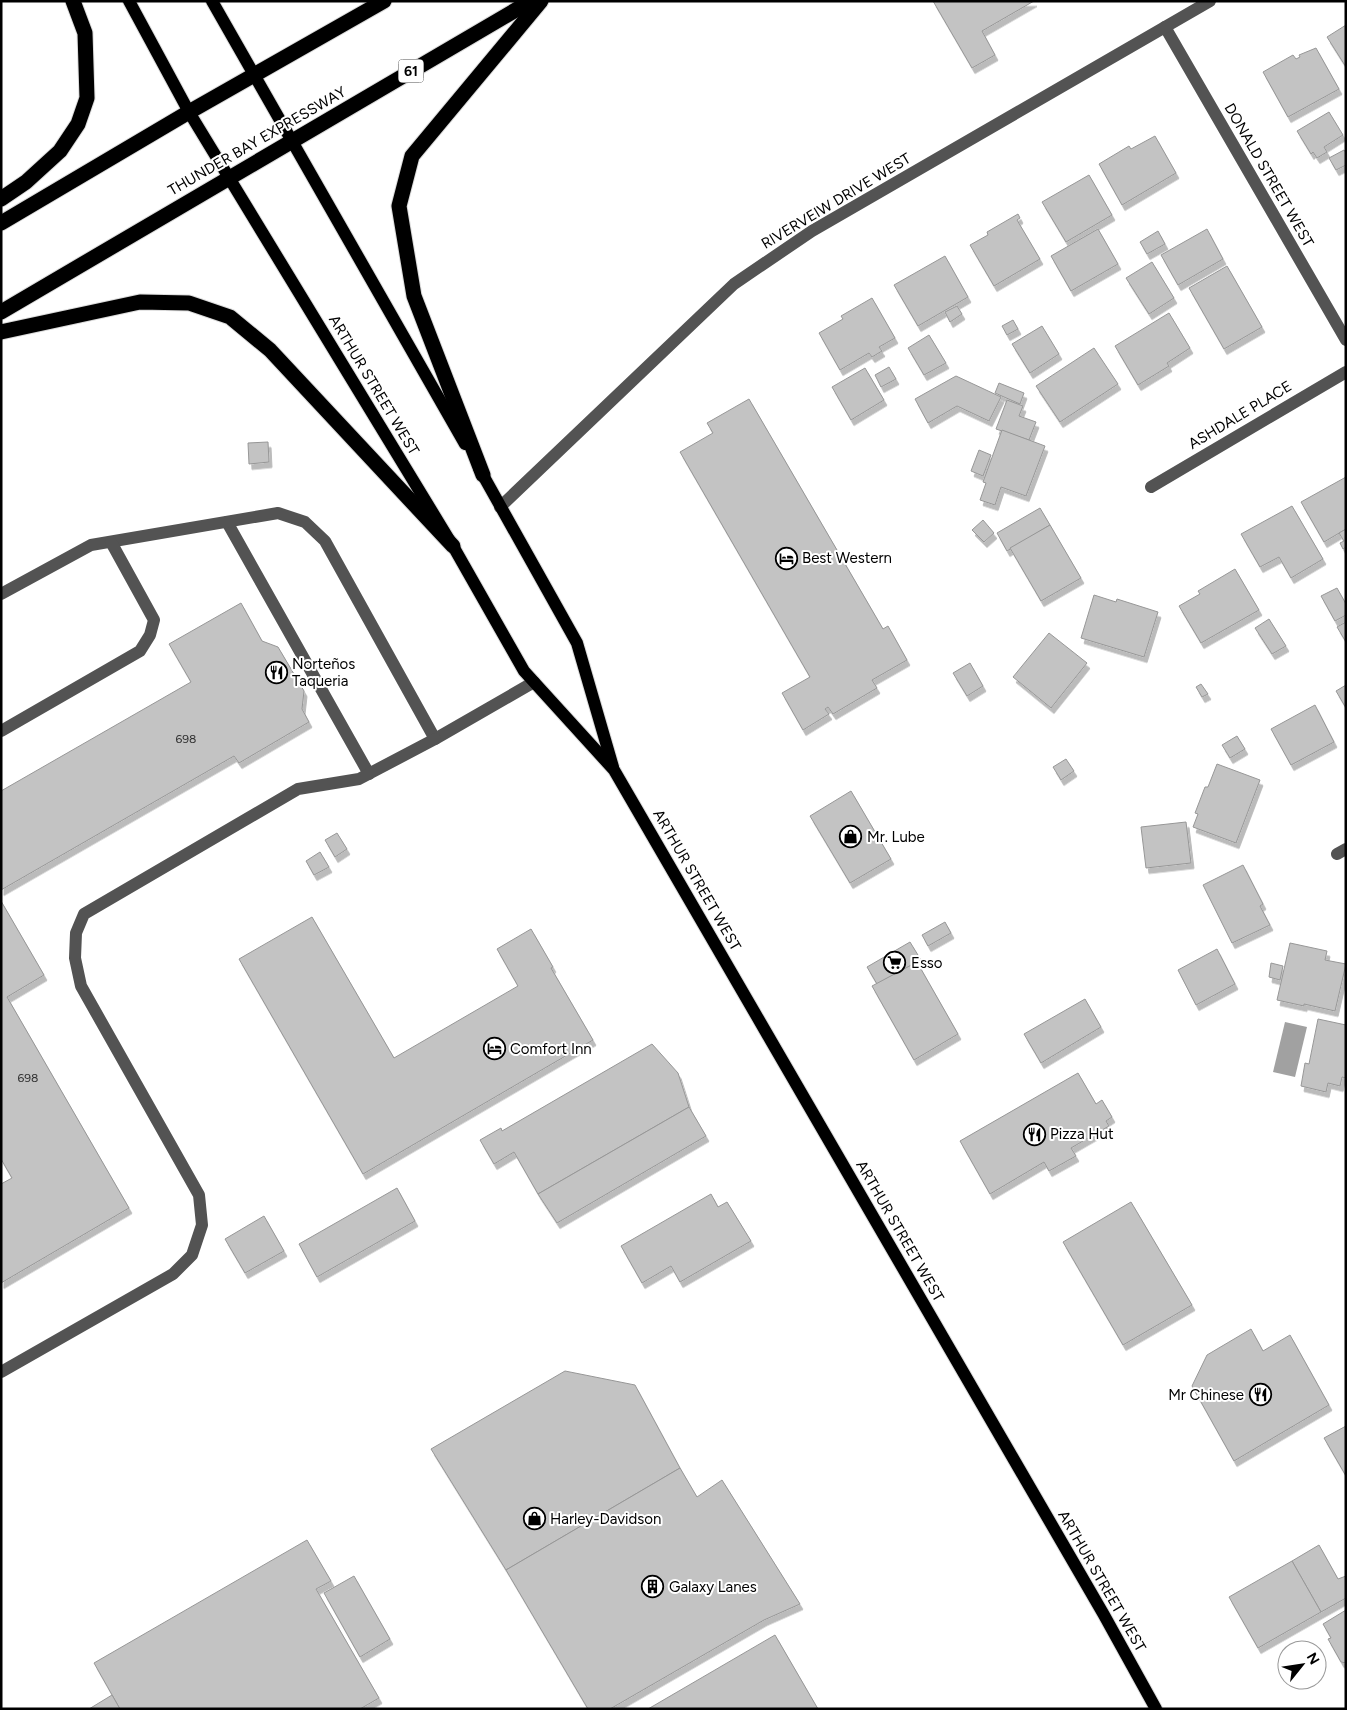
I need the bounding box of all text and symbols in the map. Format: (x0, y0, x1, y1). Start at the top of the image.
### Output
road number: 61 (398, 59, 424, 82)
street label: THUNDER BAY EXPRESSWAY (165, 83, 349, 199)
street label: DONALD STREET WEST (1220, 100, 1318, 251)
street label: RIVERVEIW DRIVE WEST (758, 149, 915, 253)
street label: ARTHUR STREET WEST (325, 312, 423, 459)
street label: ASHDALE PLACE (1185, 377, 1295, 453)
hotel icon: Best Western (774, 546, 798, 570)
place label: Best Western (802, 549, 892, 567)
place label: Norteños Taqueria (292, 655, 355, 690)
restaurant icon: Norteños Taqueria (264, 661, 288, 685)
house number: 698 (176, 732, 196, 746)
street label: ARTHUR STREET WEST (649, 806, 745, 954)
shop icon: Mr. Lube (839, 825, 863, 849)
place label: Mr. Lube (867, 828, 925, 846)
supermarket icon: Esso (883, 951, 907, 975)
place label: Esso (911, 954, 943, 972)
hotel icon: Comfort Inn (482, 1037, 506, 1061)
place label: Comfort Inn (510, 1040, 592, 1058)
house number: 698 (18, 1071, 38, 1085)
restaurant icon: Pizza Hut (1022, 1122, 1046, 1146)
place label: Pizza Hut (1050, 1125, 1114, 1143)
street label: ARTHUR STREET WEST (852, 1157, 948, 1305)
restaurant icon: Mr Chinese (1248, 1383, 1272, 1407)
place label: Mr Chinese (1168, 1386, 1244, 1404)
shop icon: Harley-Davidson (522, 1507, 546, 1531)
street label: ARTHUR STREET WEST (1054, 1507, 1150, 1655)
place label: Harley-Davidson (550, 1510, 661, 1528)
building icon: Galaxy Lanes (641, 1575, 665, 1599)
place label: Galaxy Lanes (669, 1578, 757, 1596)
north arrow (1277, 1640, 1327, 1690)
text: N (1303, 1650, 1323, 1668)

